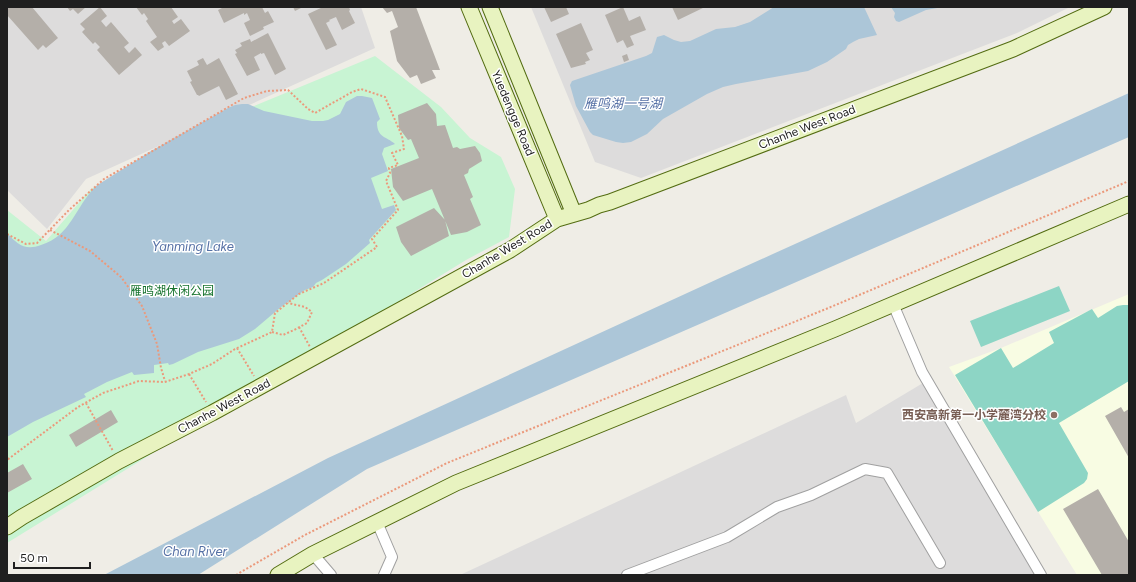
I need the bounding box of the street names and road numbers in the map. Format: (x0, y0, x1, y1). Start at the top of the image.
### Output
street label: Yuedengge Road (489, 68, 537, 158)
street label: Chanhe West Road (757, 102, 857, 152)
street label: Chanhe West Road (459, 217, 555, 281)
street label: Chanhe West Road (175, 376, 273, 436)

